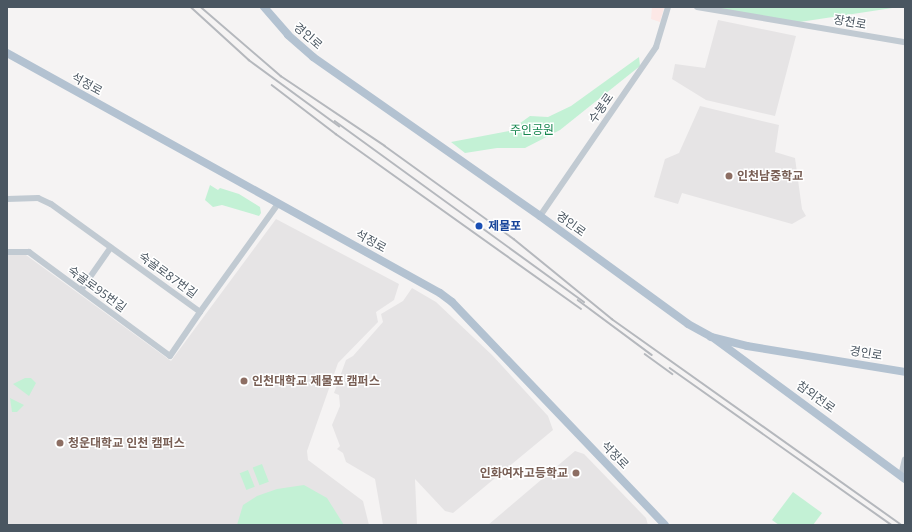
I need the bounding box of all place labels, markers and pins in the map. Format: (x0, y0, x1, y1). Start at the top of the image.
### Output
place label: 인천남중학교 (737, 169, 803, 183)
marker: 인천남중학교 (724, 171, 734, 181)
place label: 제물포 (488, 219, 521, 233)
marker: 제물포 (473, 220, 485, 232)
place label: 인천대학교 제물포 캠퍼스 (252, 374, 380, 388)
marker: 인천대학교 제물포 캠퍼스 (239, 376, 249, 386)
place label: 청운대학교 인천 캠퍼스 (68, 436, 185, 450)
marker: 청운대학교 인천 캠퍼스 (55, 438, 65, 448)
place label: 인화여자고등학교 (480, 466, 568, 480)
marker: 인화여자고등학교 (571, 468, 581, 478)

